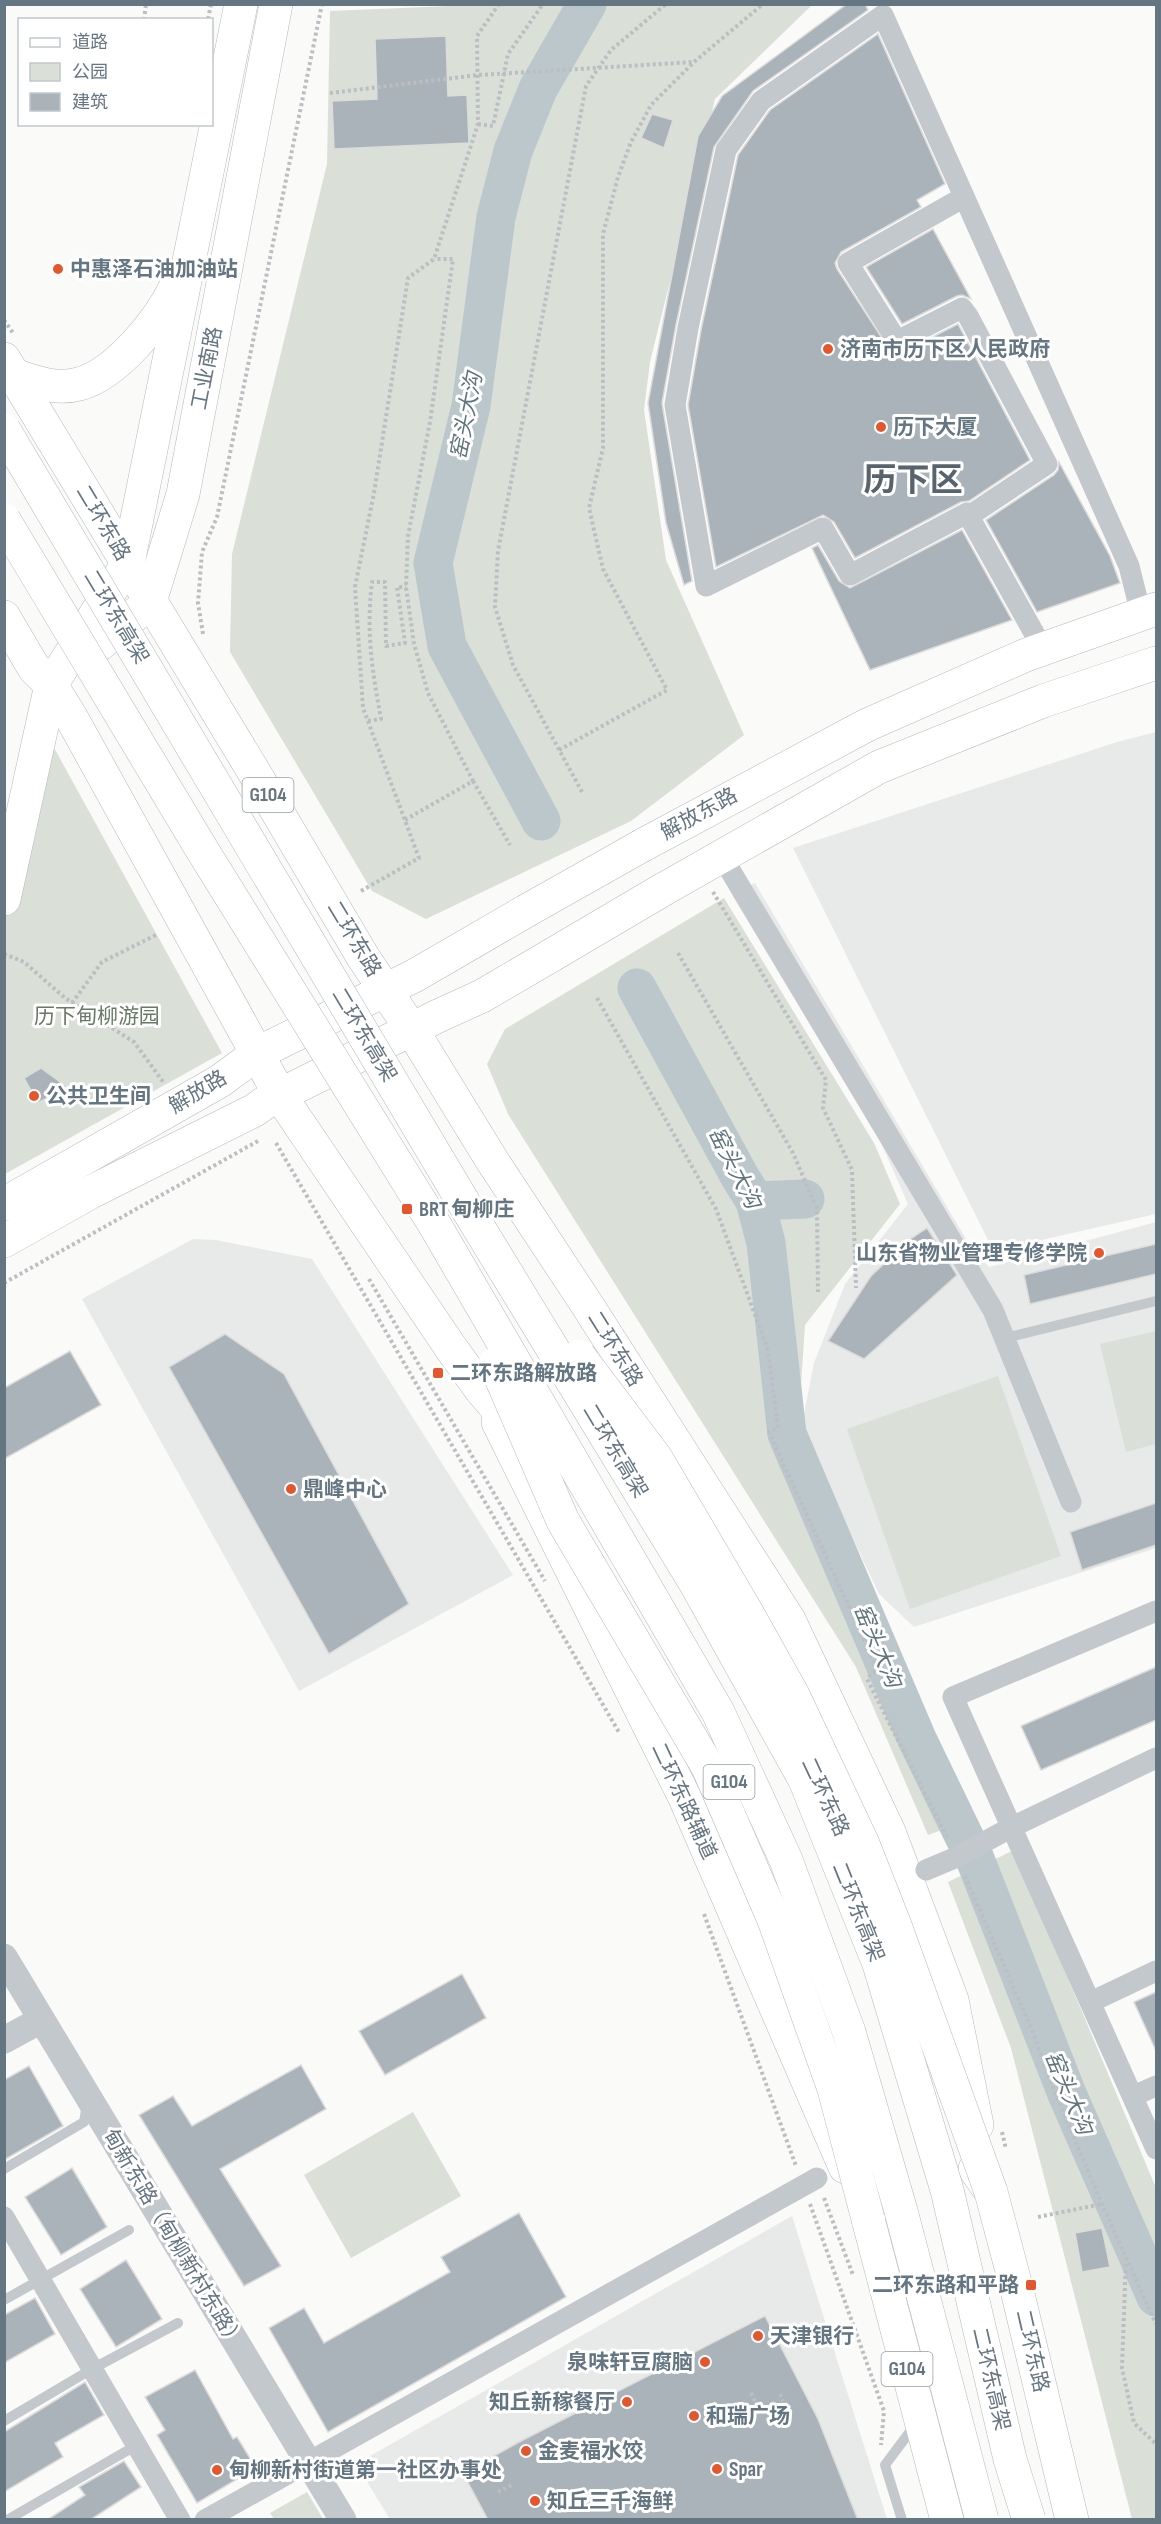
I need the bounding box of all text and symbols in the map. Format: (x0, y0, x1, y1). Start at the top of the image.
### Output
legend (18, 18, 213, 126)
text: 道路 (72, 32, 108, 53)
text: 公园 (72, 62, 108, 83)
text: 建筑 (72, 92, 108, 113)
place label: 中惠泽石油加油站 (70, 257, 238, 282)
marker: 中惠泽石油加油站 (51, 262, 65, 276)
street label: 工业南路 (187, 324, 227, 412)
place label: 济南市历下区人民政府 (840, 337, 1050, 362)
marker: 济南市历下区人民政府 (821, 342, 835, 356)
water label: 窑头大沟 (445, 368, 489, 462)
place label: 历下大厦 (893, 415, 977, 440)
marker: 历下大厦 (874, 420, 888, 434)
district label: 历下区 (864, 461, 963, 501)
street label: 二环东路 (71, 481, 135, 565)
street label: 二环东高架 (78, 566, 154, 668)
road number: G104 (242, 778, 294, 812)
street label: 解放东路 (656, 783, 742, 845)
street label: 二环东路 (322, 897, 386, 981)
street label: 二环东高架 (326, 984, 402, 1086)
park label: 历下甸柳游园 (34, 1004, 160, 1029)
street label: 解放路 (165, 1065, 231, 1119)
place label: 公共卫生间 (46, 1084, 151, 1109)
marker: 公共卫生间 (27, 1089, 41, 1103)
water label: 窑头大沟 (702, 1123, 767, 1215)
place label: BRT 甸柳庄 (419, 1197, 514, 1222)
marker: BRT 甸柳庄 (400, 1202, 414, 1216)
place label: 山东省物业管理专修学院 (856, 1241, 1087, 1266)
marker: 山东省物业管理专修学院 (1092, 1246, 1106, 1260)
street label: 二环东路 (582, 1307, 648, 1391)
place label: 二环东路解放路 (450, 1361, 597, 1386)
marker: 二环东路解放路 (431, 1366, 445, 1380)
street label: 二环东高架 (577, 1400, 653, 1502)
place label: 鼎峰中心 (303, 1477, 387, 1502)
marker: 鼎峰中心 (284, 1482, 298, 1496)
water label: 窑头大沟 (847, 1600, 907, 1694)
street label: 二环东路辅道 (646, 1739, 722, 1863)
street label: 二环东路 (796, 1754, 854, 1840)
road number: G104 (704, 1765, 754, 1799)
street label: 二环东高架 (827, 1859, 889, 1965)
water label: 窑头大沟 (1038, 2047, 1098, 2141)
street label: 甸新东路（甸柳新村东路） (97, 2125, 249, 2353)
place label: 二环东路和平路 (872, 2273, 1019, 2298)
marker: 二环东路和平路 (1024, 2278, 1038, 2292)
street label: 二环东路 (1010, 2307, 1054, 2395)
place label: 天津银行 (770, 2324, 854, 2349)
street label: 二环东高架 (967, 2325, 1015, 2433)
marker: 天津银行 (751, 2329, 765, 2343)
place label: 泉味轩豆腐脑 (567, 2350, 693, 2375)
road number: G104 (882, 2352, 932, 2386)
marker: 泉味轩豆腐脑 (698, 2355, 712, 2369)
place label: 知丘新稼餐厅 (489, 2390, 615, 2415)
marker: 知丘新稼餐厅 (620, 2395, 634, 2409)
place label: 和瑞广场 (706, 2404, 790, 2429)
marker: 和瑞广场 (687, 2409, 701, 2423)
place label: 金麦福水饺 (538, 2439, 643, 2464)
marker: 金麦福水饺 (519, 2444, 533, 2458)
place label: Spar (729, 2457, 763, 2482)
place label: 甸柳新村街道第一社区办事处 (229, 2458, 502, 2483)
marker: Spar (710, 2462, 724, 2476)
marker: 甸柳新村街道第一社区办事处 (210, 2463, 224, 2477)
place label: 知丘三千海鲜 (547, 2489, 673, 2514)
marker: 知丘三千海鲜 (528, 2494, 542, 2508)

